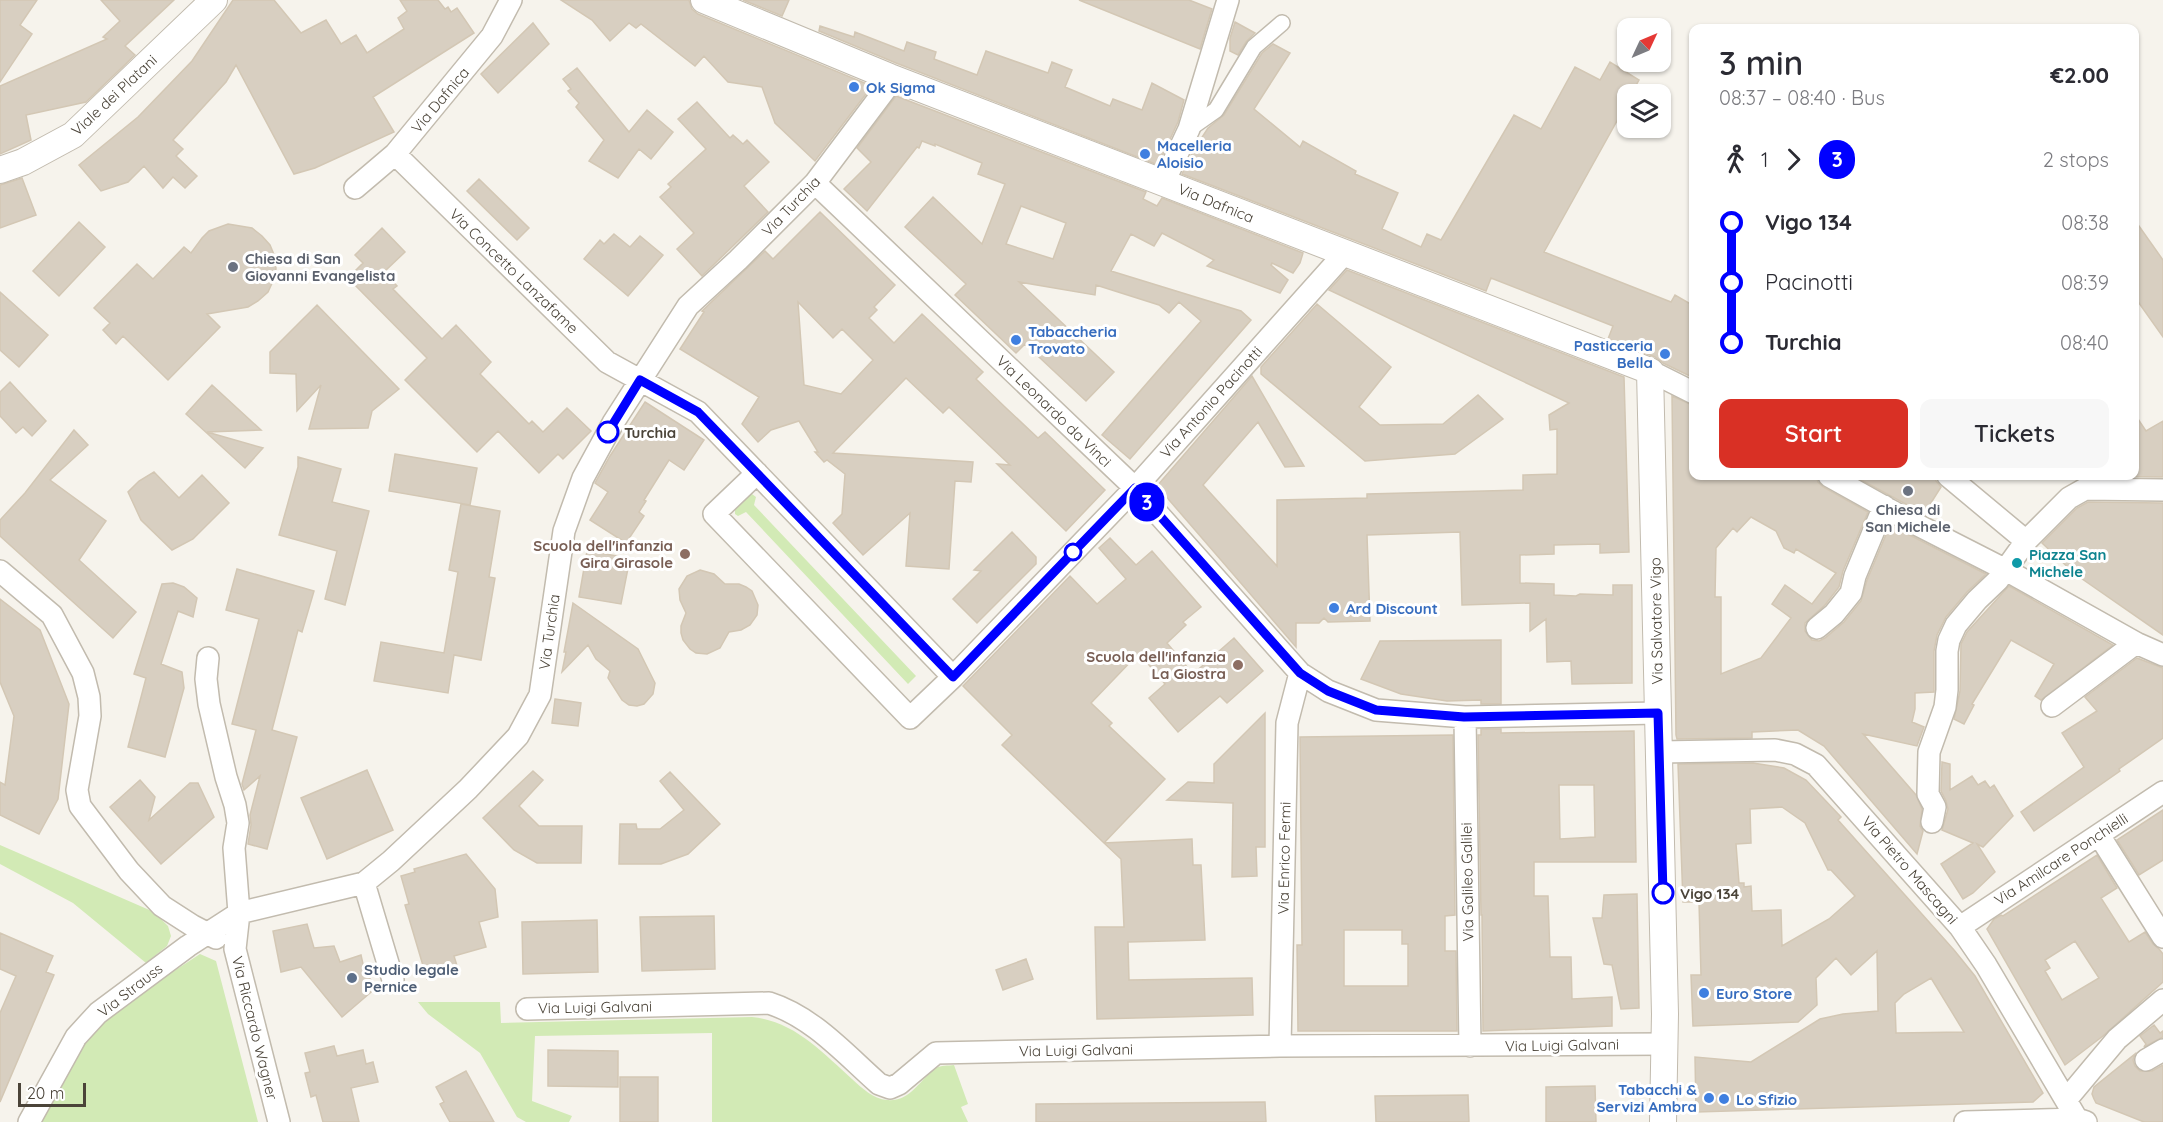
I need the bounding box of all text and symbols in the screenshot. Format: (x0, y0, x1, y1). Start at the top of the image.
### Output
north arrow (1617, 18, 1671, 72)
map controls (1617, 18, 1671, 138)
text: 3 min (1719, 42, 1803, 83)
street label: Viale dei Platani (67, 50, 161, 140)
text: €2.00 (2050, 61, 2109, 89)
street label: Via Dafnica (407, 63, 473, 137)
place label: Ok Sigma (866, 78, 935, 97)
marker: Ok Sigma (847, 80, 861, 94)
button: layers (1617, 84, 1671, 138)
text: 08:37 – 08:40 · Bus (1719, 85, 1885, 110)
place label: Macelleria Aloisio (1157, 136, 1232, 172)
icon: walk (1719, 143, 1752, 176)
icon: forward (1777, 143, 1810, 176)
text: 3 (1831, 146, 1843, 172)
marker: Macelleria Aloisio (1138, 147, 1152, 161)
text: 1 (1761, 147, 1768, 172)
text: 2 stops (2043, 147, 2109, 172)
street label: Via Turchia (758, 172, 824, 240)
street label: Via Dafnica (1175, 179, 1257, 227)
street label: Via Concetto Lanzafame (446, 204, 582, 338)
text: Vigo 134 (1765, 208, 1852, 236)
text: 08:38 (2061, 210, 2109, 235)
place label: Chiesa di San Giovanni Evangelista (245, 249, 395, 285)
marker: Chiesa di San Giovanni Evangelista (226, 260, 240, 274)
text: Pacinotti (1765, 268, 1853, 296)
text: 08:39 (2061, 270, 2109, 295)
place label: Tabaccheria Trovato (1028, 322, 1117, 358)
text: Turchia (1765, 328, 1841, 356)
text: 08:40 (2060, 330, 2109, 355)
marker: Tabaccheria Trovato (1009, 333, 1023, 347)
place label: Pasticceria Bella (1574, 336, 1653, 372)
street label: Via Antonio Pacinotti (1156, 342, 1266, 462)
marker: Pasticceria Bella (1658, 347, 1672, 361)
street label: Via Leonardo da Vinci (993, 351, 1115, 471)
button: Start (1719, 399, 1908, 468)
button: Tickets (1920, 399, 2109, 468)
marker: Turchia (597, 421, 619, 443)
place label: Turchia (624, 423, 676, 442)
line badge: 3 (1128, 482, 1166, 522)
marker: Chiesa di San Michele (1901, 484, 1915, 498)
text: 3 (1141, 489, 1153, 515)
place label: Chiesa di San Michele (1865, 500, 1951, 536)
place label: Scuola dell'infanzia Gira Girasole (533, 536, 673, 572)
unlabelled marker (1064, 543, 1082, 561)
place label: Piazza San Michele (2029, 545, 2106, 581)
marker: Scuola dell'infanzia Gira Girasole (678, 547, 692, 561)
marker: Piazza San Michele (2010, 556, 2024, 570)
street label: Via Salvatore Vigo (1645, 557, 1667, 685)
street label: Via Turchia (534, 593, 564, 671)
place label: Ard Discount (1346, 599, 1438, 618)
marker: Ard Discount (1327, 601, 1341, 615)
place label: Scuola dell'infanzia La Giostra (1086, 647, 1226, 683)
marker: Scuola dell'infanzia La Giostra (1231, 658, 1245, 672)
street label: Via Enrico Fermi (1274, 801, 1294, 915)
street label: Via Amilcare Ponchielli (1991, 809, 2131, 909)
street label: Via Pietro Mascagni (1858, 812, 1962, 928)
street label: Via Galileo Galilei (1456, 822, 1478, 942)
marker: Vigo 134 (1652, 882, 1674, 904)
place label: Vigo 134 (1680, 884, 1739, 903)
street label: Via Riccardo Wagner (228, 954, 282, 1102)
street label: Via Strauss (94, 959, 166, 1021)
place label: Studio legale Pernice (364, 960, 459, 996)
marker: Studio legale Pernice (345, 971, 359, 985)
place label: Euro Store (1716, 984, 1793, 1003)
marker: Euro Store (1697, 986, 1711, 1000)
street label: Via Luigi Galvani (538, 997, 652, 1017)
street label: Via Luigi Galvani (1505, 1035, 1619, 1055)
street label: Via Luigi Galvani (1019, 1040, 1133, 1060)
scale bar (18, 1080, 86, 1108)
place label: Tabacchi & Servizi Ambra (1596, 1080, 1697, 1116)
text: 20 m (27, 1083, 64, 1103)
place label: Lo Sfizio (1736, 1090, 1797, 1109)
marker: Tabacchi & Servizi Ambra (1702, 1091, 1716, 1105)
marker: Lo Sfizio (1717, 1092, 1731, 1106)

